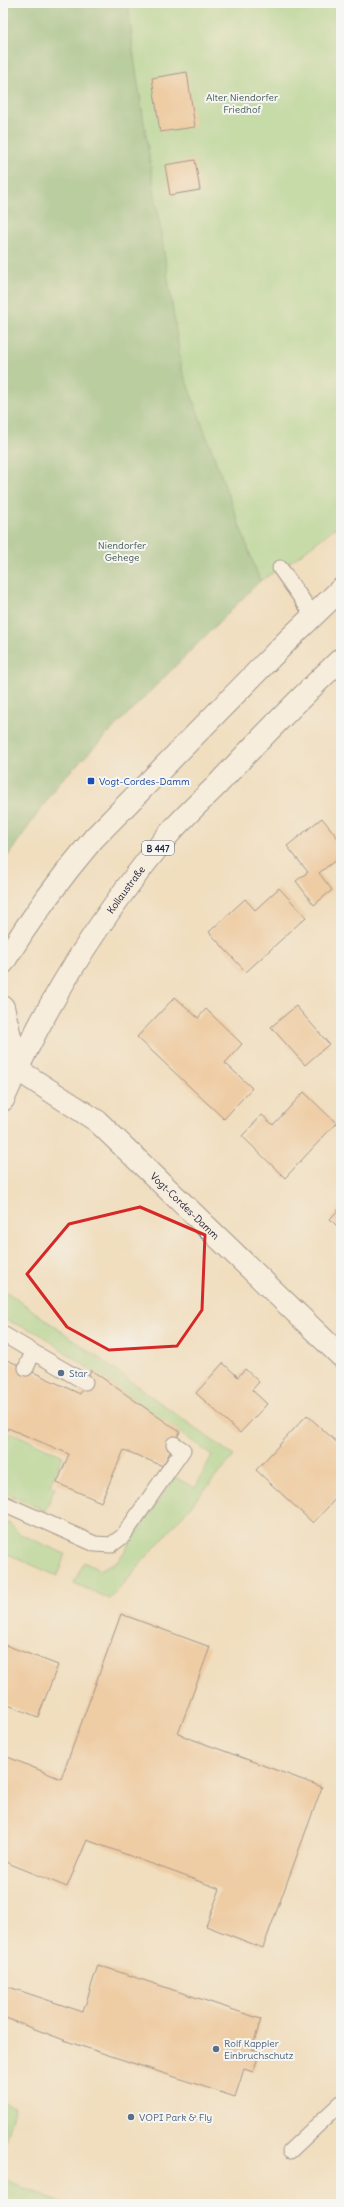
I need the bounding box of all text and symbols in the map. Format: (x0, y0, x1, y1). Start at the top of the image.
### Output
park label: Alter Niendorfer Friedhof (206, 91, 278, 116)
park label: Niendorfer Gehege (98, 539, 146, 564)
place label: Vogt-Cordes-Damm (99, 775, 190, 788)
marker: Vogt-Cordes-Damm (86, 776, 96, 786)
road number: B 447 (142, 841, 174, 855)
street label: Kollaustraße (104, 863, 147, 916)
street label: Vogt-Cordes-Damm (148, 1170, 222, 1242)
place label: Star (69, 1367, 88, 1380)
marker: Star (56, 1368, 66, 1378)
place label: Rolf Kappler Einbruchschutz (224, 2037, 294, 2062)
marker: Rolf Kappler Einbruchschutz (211, 2044, 221, 2054)
place label: VOPI Park & Fly (139, 2111, 212, 2124)
marker: VOPI Park & Fly (126, 2112, 136, 2122)

